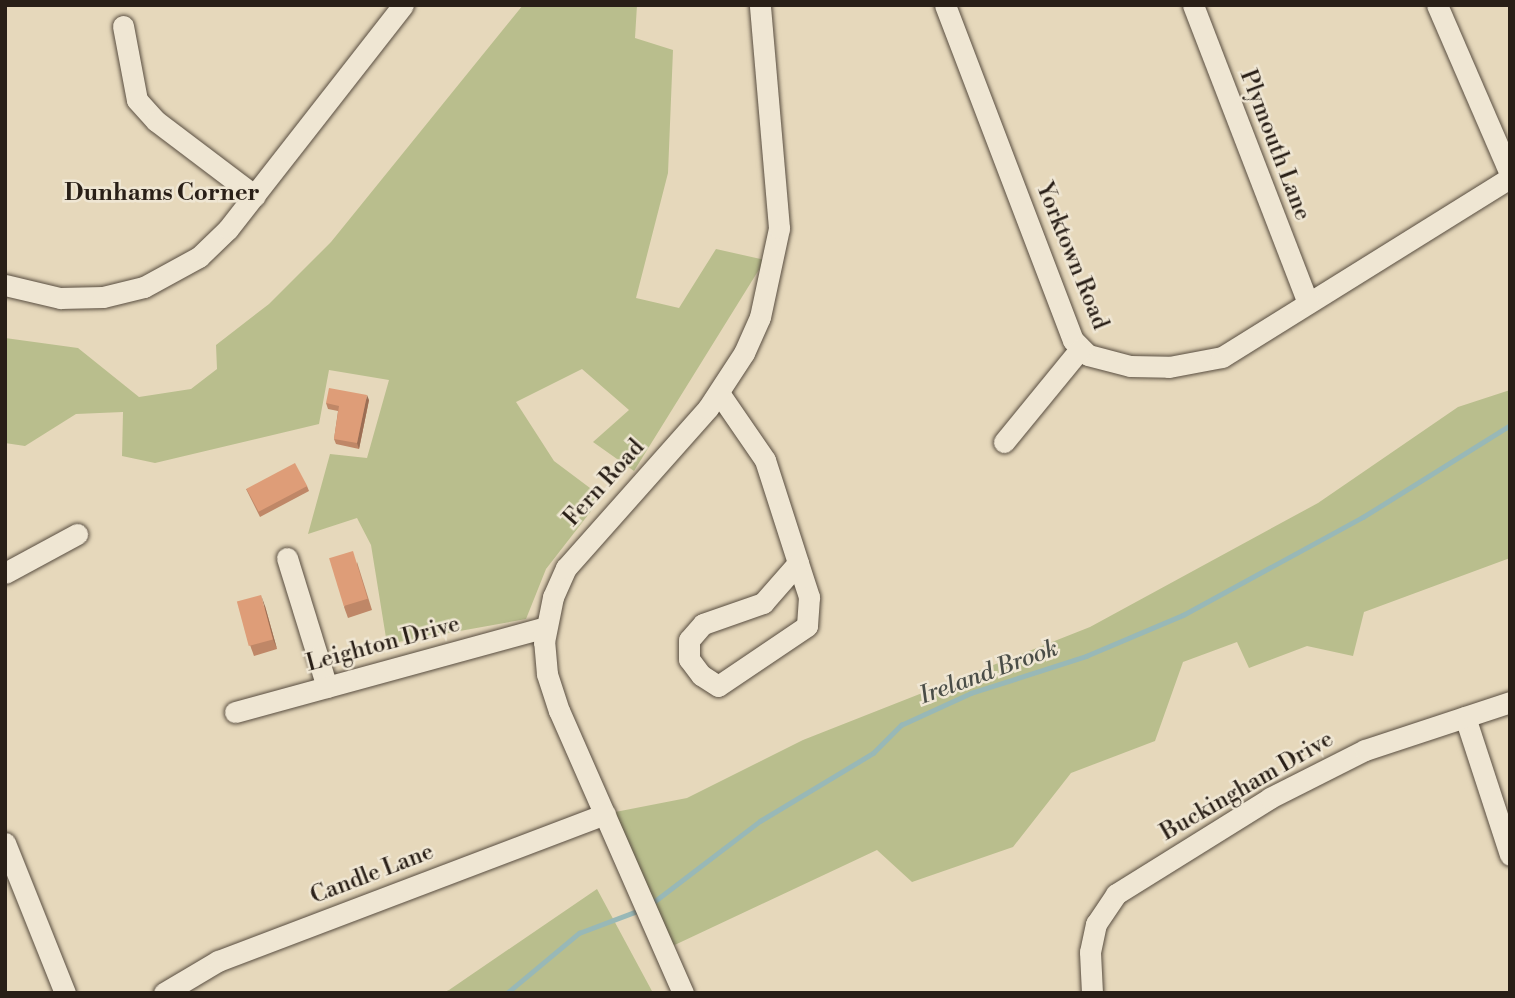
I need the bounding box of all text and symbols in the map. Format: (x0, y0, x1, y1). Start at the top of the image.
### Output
street label: Plymouth Lane (1234, 66, 1316, 224)
street label: Yorktown Road (1030, 179, 1114, 333)
district label: Dunhams Corner (64, 180, 260, 208)
street label: Fern Road (558, 434, 650, 532)
street label: Leighton Drive (303, 610, 463, 678)
water label: Ireland Brook (916, 635, 1062, 711)
street label: Buckingham Drive (1156, 725, 1338, 847)
street label: Candle Lane (307, 838, 437, 910)

